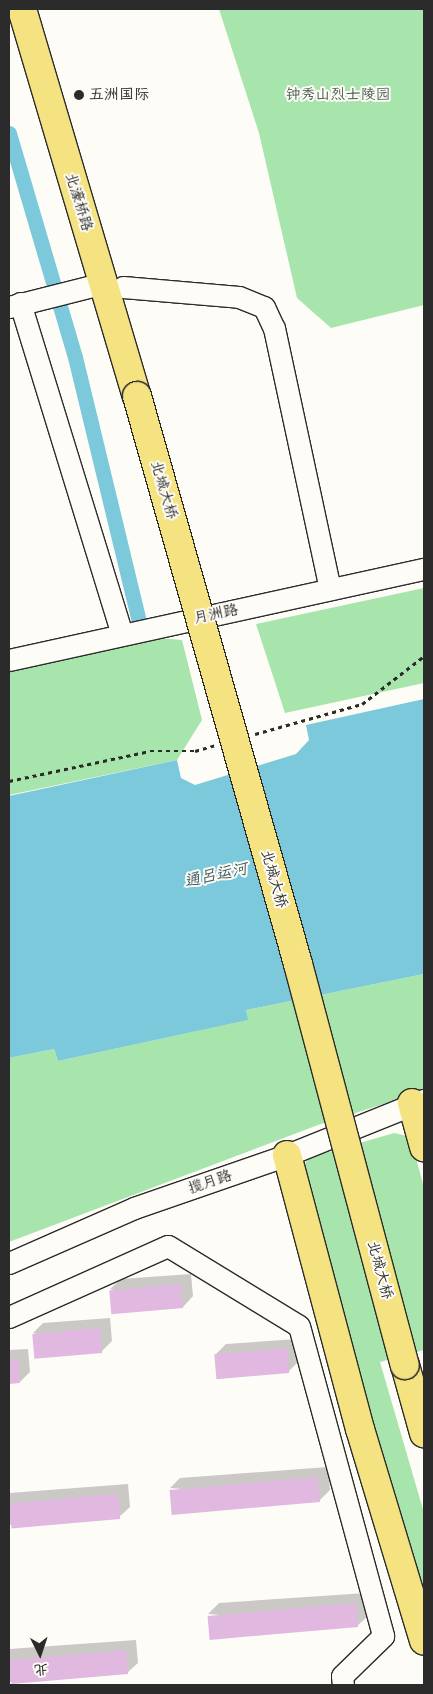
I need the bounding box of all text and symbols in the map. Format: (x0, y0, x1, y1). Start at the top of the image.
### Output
place label: 五洲国际 (89, 86, 149, 104)
park label: 钟秀山烈士陵园 (286, 86, 390, 104)
marker: 五洲国际 (73, 89, 85, 101)
street label: 北濠桥路 (62, 171, 96, 233)
street label: 北城大桥 (147, 459, 181, 521)
street label: 月洲路 (192, 601, 240, 627)
street label: 北城大桥 (257, 848, 291, 910)
water label: 通吕运河 (183, 860, 249, 892)
street label: 揽月路 (186, 1166, 234, 1198)
street label: 北城大桥 (364, 1239, 396, 1301)
north arrow (15, 1629, 65, 1679)
text: 北 (34, 1660, 49, 1678)

